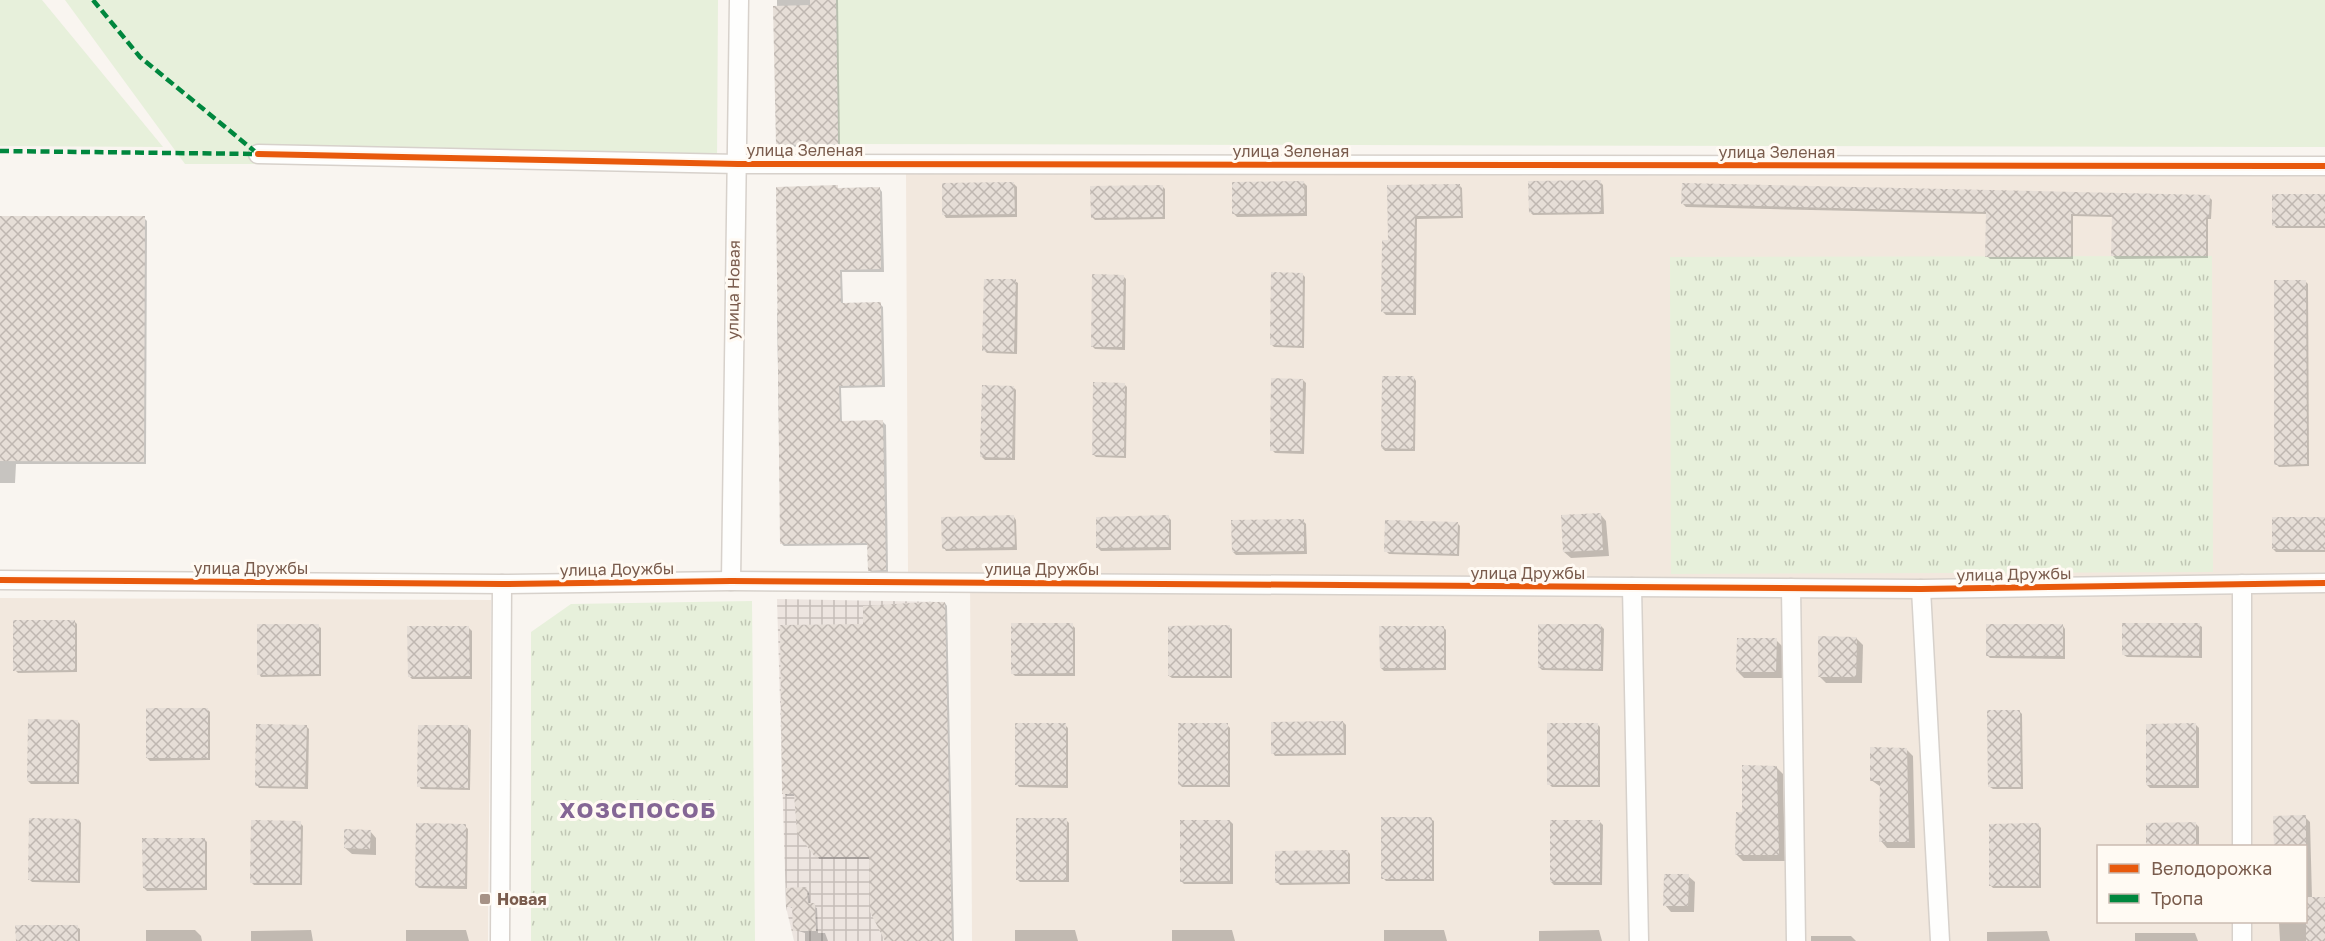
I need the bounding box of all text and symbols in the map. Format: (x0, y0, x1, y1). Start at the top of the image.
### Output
street label: улица Зеленая (747, 140, 863, 160)
street label: улица Зеленая (1233, 141, 1349, 161)
street label: улица Зеленая (1719, 142, 1835, 162)
street label: улица Новая (722, 240, 744, 340)
street label: улица Дружбы (193, 558, 309, 578)
street label: улица Доужбы (560, 558, 674, 580)
street label: улица Дружбы (984, 559, 1100, 579)
street label: улица Дружбы (1470, 563, 1586, 583)
street label: улица Дружбы (1956, 563, 2072, 585)
district label: ХОЗСПОСОБ (559, 796, 717, 823)
legend (2097, 845, 2307, 923)
text: Велодорожка (2151, 857, 2272, 879)
text: Тропа (2151, 887, 2203, 909)
place label: Новая (497, 889, 547, 909)
marker: Новая (478, 892, 492, 906)

